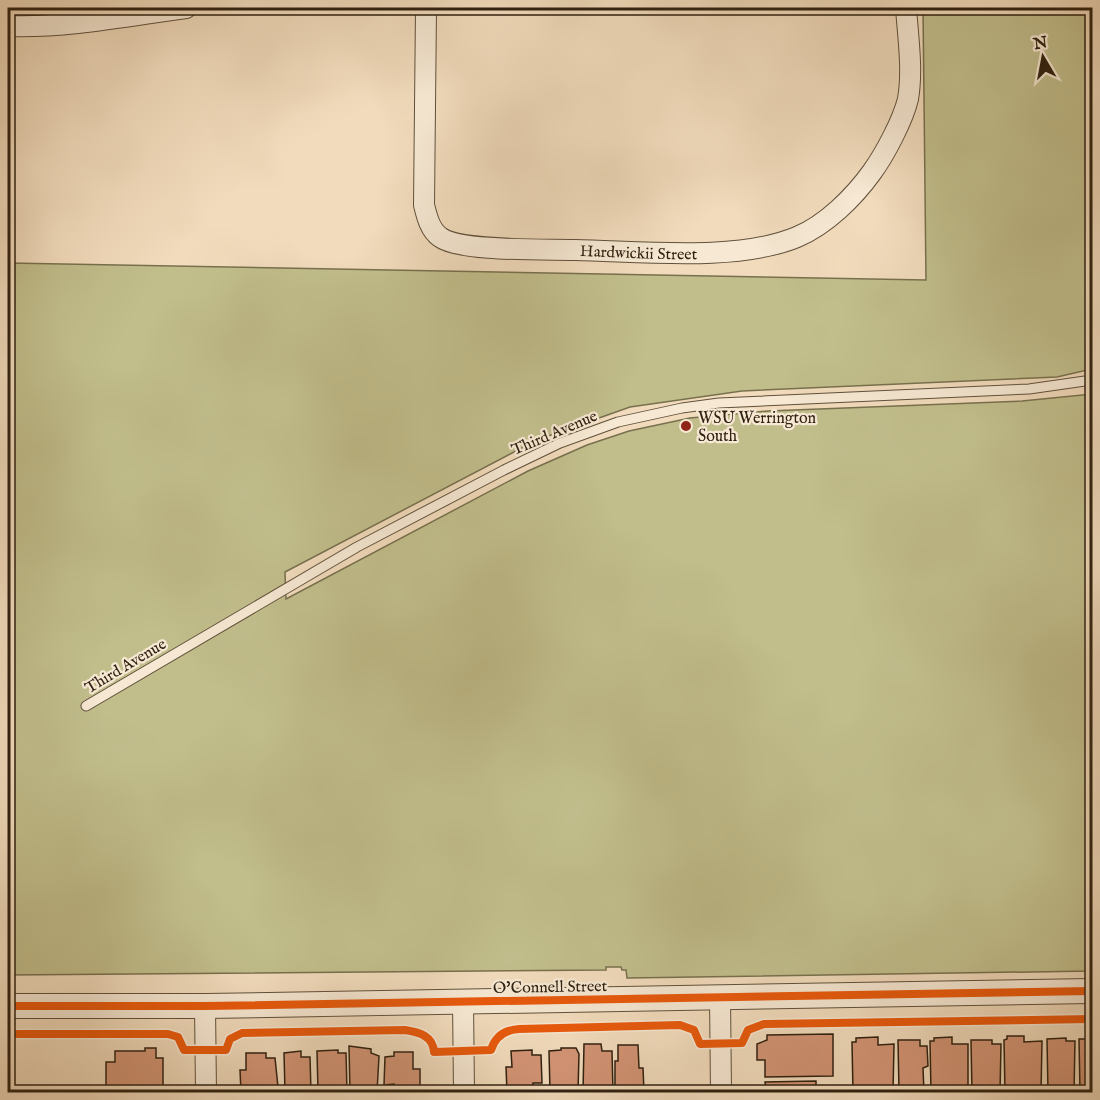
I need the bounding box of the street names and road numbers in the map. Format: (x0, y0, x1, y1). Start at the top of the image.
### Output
street label: Hardwickii Street (580, 242, 698, 265)
street label: Third Avenue (509, 407, 601, 461)
street label: Third Avenue (82, 635, 170, 699)
street label: O'Connell Street (493, 977, 608, 999)

